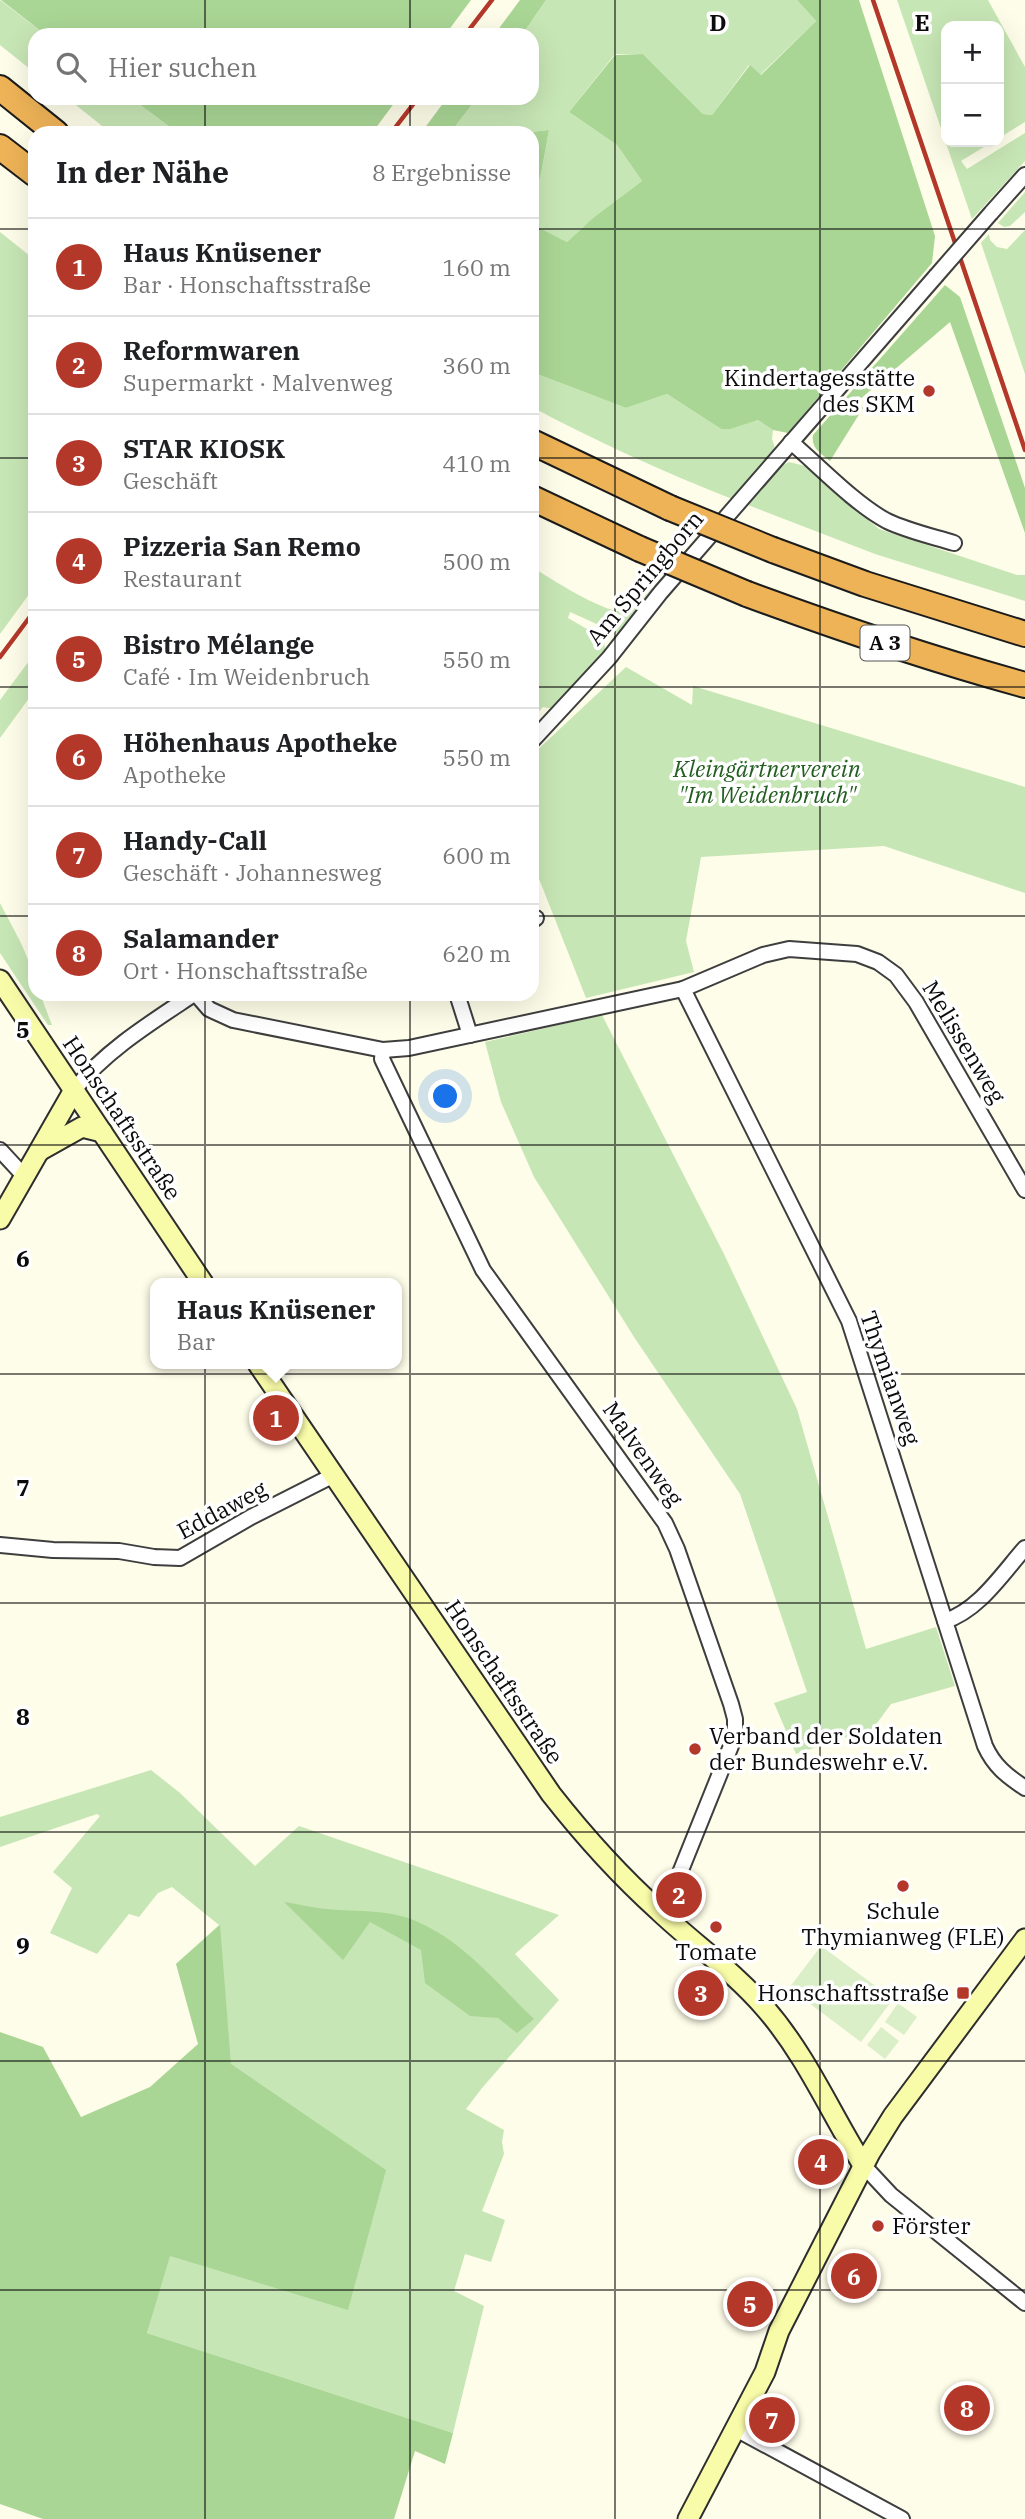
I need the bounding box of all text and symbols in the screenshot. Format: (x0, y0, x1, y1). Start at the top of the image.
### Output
text: D (709, 7, 727, 37)
text: E (914, 7, 930, 37)
map controls (941, 21, 1004, 147)
button: + (941, 21, 1004, 84)
search box (28, 28, 539, 105)
icon: search (52, 48, 90, 86)
text: Hier suchen (108, 50, 257, 84)
button: − (941, 84, 1004, 147)
text: In der Nähe (56, 152, 229, 191)
text: 8 Ergebnisse (372, 157, 511, 187)
text: Haus Knüsener (123, 235, 321, 269)
text: 1 (72, 252, 86, 282)
text: 160 m (442, 252, 511, 282)
text: Bar · Honschaftsstraße (123, 269, 371, 299)
text: Reformwaren (123, 333, 300, 367)
text: 2 (72, 350, 86, 380)
text: 360 m (442, 350, 511, 380)
place label: Kindertagesstätte des SKM (724, 362, 915, 418)
text: Supermarkt · Malvenweg (123, 367, 393, 397)
marker: Kindertagesstätte des SKM (921, 383, 937, 399)
text: STAR KIOSK (123, 431, 285, 465)
text: 3 (72, 448, 86, 478)
text: 410 m (442, 448, 511, 478)
text: Geschäft (123, 465, 218, 495)
street label: Am Springborn (579, 504, 709, 651)
text: Pizzeria San Remo (123, 529, 361, 563)
text: 4 (72, 546, 86, 576)
text: 500 m (442, 546, 511, 576)
text: Restaurant (123, 563, 242, 593)
road number: A 3 (860, 626, 910, 660)
text: Bistro Mélange (123, 627, 315, 661)
text: 5 (72, 644, 86, 674)
text: 550 m (442, 644, 511, 674)
text: Café · Im Weidenbruch (123, 661, 370, 691)
text: Höhenhaus Apotheke (123, 725, 397, 759)
text: 6 (72, 742, 86, 772)
text: 550 m (442, 742, 511, 772)
park label: Kleingärtnerverein "Im Weidenbruch" (672, 753, 861, 809)
text: Apotheke (123, 759, 226, 789)
text: Handy-Call (123, 823, 267, 857)
text: 7 (72, 840, 86, 870)
text: 600 m (442, 840, 511, 870)
text: Geschäft · Johannesweg (123, 857, 381, 887)
text: Salamander (123, 921, 279, 955)
text: 8 (72, 938, 86, 968)
text: 620 m (442, 938, 511, 968)
text: Ort · Honschaftsstraße (123, 955, 368, 985)
street label: Melissenweg (916, 975, 1014, 1109)
text: 5 (16, 1014, 30, 1044)
street label: Honschaftsstraße (57, 1030, 189, 1205)
your location (428, 1079, 462, 1113)
text: 6 (16, 1243, 30, 1273)
popup (150, 1278, 402, 1369)
text: Haus Knüsener (177, 1292, 375, 1326)
street label: Thymianweg (854, 1307, 928, 1449)
text: Bar (177, 1326, 215, 1356)
pin: 1 (253, 1392, 299, 1444)
street label: Malvenweg (597, 1395, 691, 1512)
text: 7 (16, 1472, 30, 1502)
street label: Eddaweg (171, 1473, 272, 1545)
street label: Honschaftsstraße (439, 1594, 571, 1769)
text: 8 (16, 1701, 30, 1731)
place label: Verband der Soldaten der Bundeswehr e.V. (709, 1720, 943, 1776)
marker: Verband der Soldaten der Bundeswehr e.V. (687, 1741, 703, 1757)
pin: 2 (656, 1869, 702, 1921)
marker: Schule Thymianweg (FLE) (895, 1878, 911, 1894)
place label: Schule Thymianweg (FLE) (801, 1895, 1005, 1951)
marker: Tomate (708, 1919, 724, 1935)
text: 9 (16, 1930, 30, 1960)
place label: Tomate (675, 1936, 757, 1966)
pin: 3 (678, 1967, 724, 2019)
place label: Honschaftsstraße (757, 1977, 949, 2007)
marker: Honschaftsstraße (955, 1985, 971, 2001)
pin: 4 (798, 2136, 844, 2188)
place label: Förster (892, 2210, 970, 2240)
marker: Förster (870, 2218, 886, 2234)
pin: 6 (831, 2250, 877, 2302)
pin: 5 (727, 2278, 773, 2330)
pin: 8 (944, 2382, 990, 2434)
pin: 7 (749, 2394, 795, 2446)

